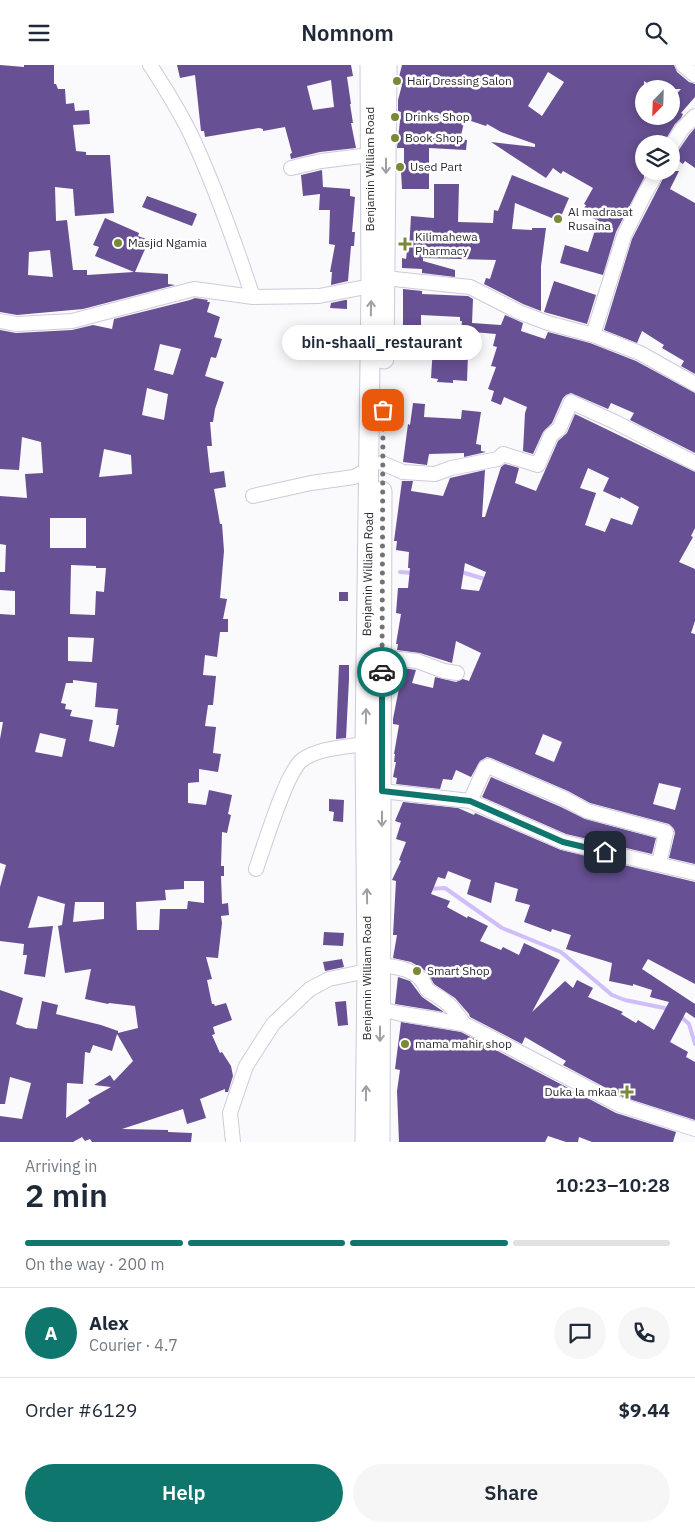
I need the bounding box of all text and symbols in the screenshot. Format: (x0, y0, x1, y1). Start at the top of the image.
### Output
text: Nomnom (301, 18, 394, 47)
icon: menu (25, 19, 53, 47)
icon: search (642, 19, 670, 47)
place label: Hair Dressing Salon (407, 73, 512, 88)
marker: Hair Dressing Salon (391, 75, 403, 87)
north arrow (635, 80, 680, 125)
map controls (635, 80, 680, 180)
street label: Benjamin William Road (362, 107, 377, 231)
place label: Drinks Shop (405, 109, 470, 124)
marker: Drinks Shop (389, 111, 401, 123)
place label: Book Shop (405, 130, 463, 145)
marker: Book Shop (389, 132, 401, 144)
button: layers (635, 135, 680, 180)
one-way arrow (381, 158, 391, 174)
place label: Used Part (410, 159, 463, 174)
marker: Used Part (394, 161, 406, 173)
place label: Al madrasat Rusaina (568, 204, 633, 233)
marker: Al madrasat Rusaina (552, 213, 564, 225)
place label: Kilimahewa Pharmacy (415, 229, 478, 258)
place label: Masjid Ngamia (128, 235, 207, 250)
marker: Masjid Ngamia (112, 237, 124, 249)
marker: Kilimahewa Pharmacy (399, 238, 411, 250)
one-way arrow (366, 301, 376, 317)
callout: bin-shaali_restaurant (283, 325, 483, 360)
text: bin-shaali_restaurant (301, 332, 463, 352)
pin (362, 389, 404, 431)
icon: bag (369, 396, 397, 424)
street label: Benjamin William Road (359, 512, 376, 636)
courier (357, 647, 407, 697)
icon: car (368, 658, 396, 686)
one-way arrow (361, 708, 370, 724)
one-way arrow (377, 810, 387, 826)
pin (584, 831, 626, 873)
icon: home (591, 838, 619, 866)
one-way arrow (362, 888, 372, 904)
street label: Benjamin William Road (359, 916, 374, 1040)
place label: Smart Shop (427, 963, 490, 978)
marker: Smart Shop (411, 965, 423, 977)
one-way arrow (375, 1025, 385, 1041)
place label: mama mahir shop (415, 1036, 512, 1051)
marker: mama mahir shop (399, 1038, 411, 1050)
place label: Duka la mkaa (545, 1084, 618, 1099)
one-way arrow (361, 1086, 371, 1102)
marker: Duka la mkaa (621, 1086, 633, 1098)
text: Arriving in (25, 1156, 97, 1176)
text: 10:23–10:28 (556, 1173, 670, 1197)
text: 2 min (25, 1174, 108, 1216)
text: On the way · 200 m (25, 1254, 164, 1274)
button: chat (554, 1307, 606, 1359)
button: phone (618, 1307, 670, 1359)
text: Alex (89, 1311, 129, 1335)
text: A (44, 1321, 58, 1345)
text: Courier · 4.7 (89, 1335, 178, 1355)
text: Order #6129 (25, 1398, 137, 1422)
text: $9.44 (618, 1398, 670, 1422)
button: Help (25, 1464, 343, 1522)
button: Share (353, 1464, 670, 1522)

